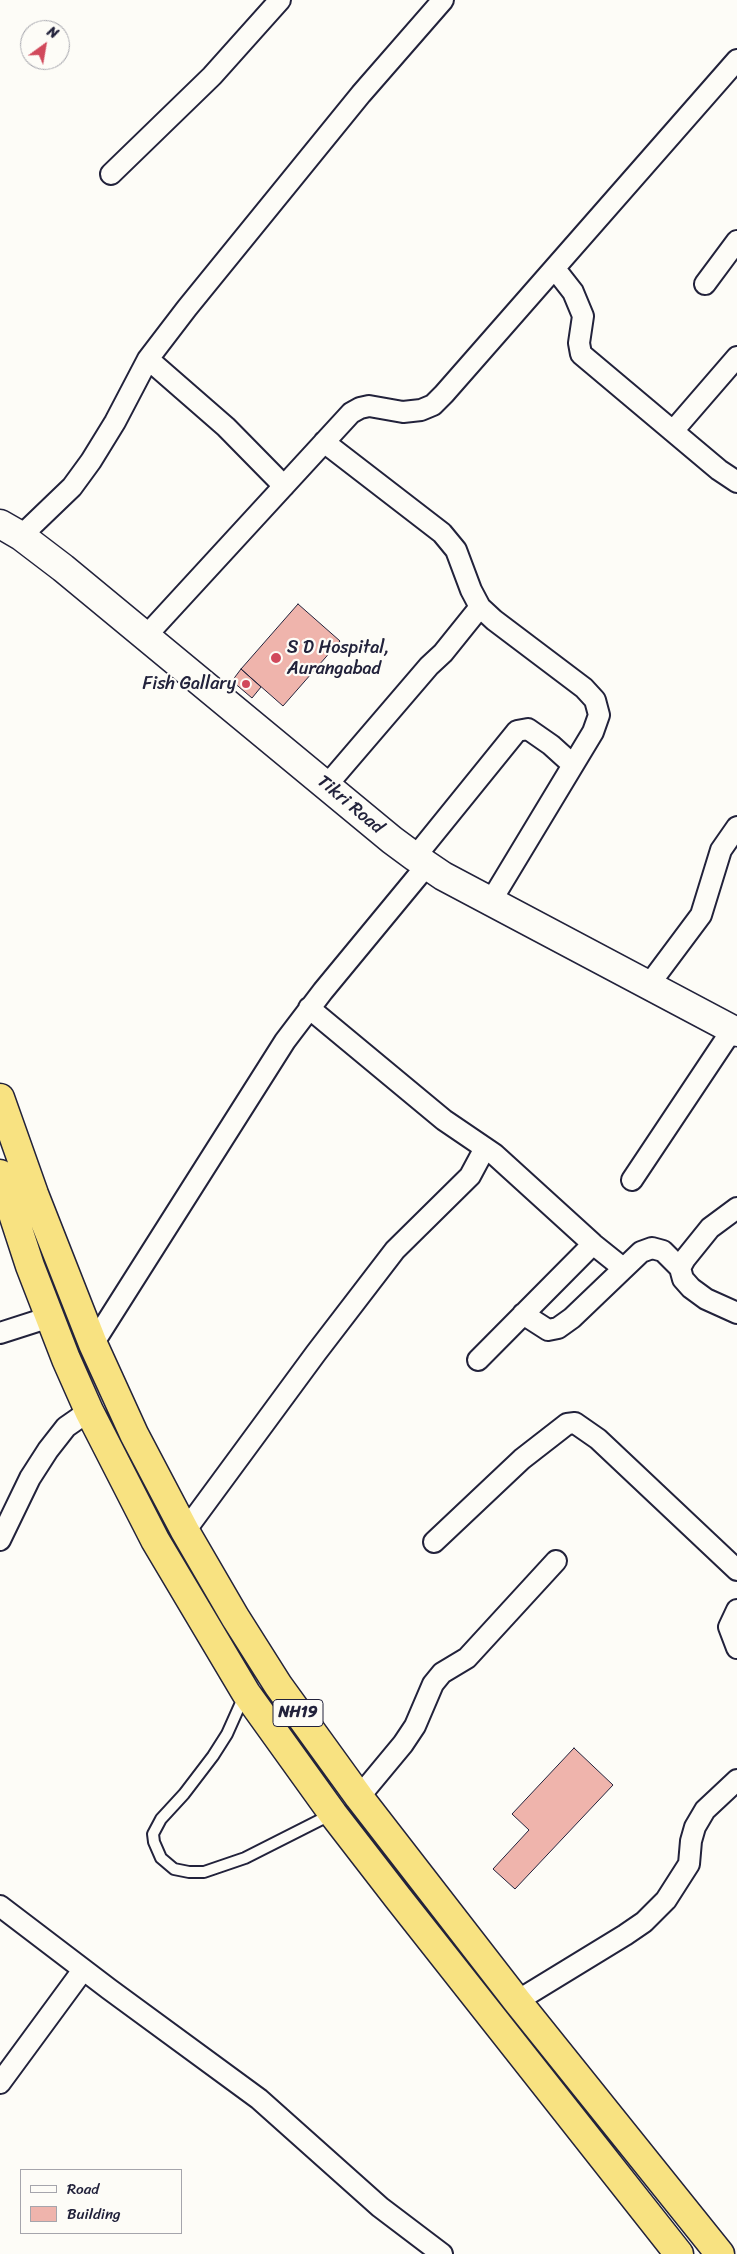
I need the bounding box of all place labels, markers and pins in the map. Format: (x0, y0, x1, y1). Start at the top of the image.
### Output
place label: S D Hospital, Aurangabad (287, 637, 389, 680)
marker: S D Hospital, Aurangabad (269, 651, 283, 665)
place label: Fish Gallary (143, 673, 236, 695)
marker: Fish Gallary (240, 678, 252, 690)

